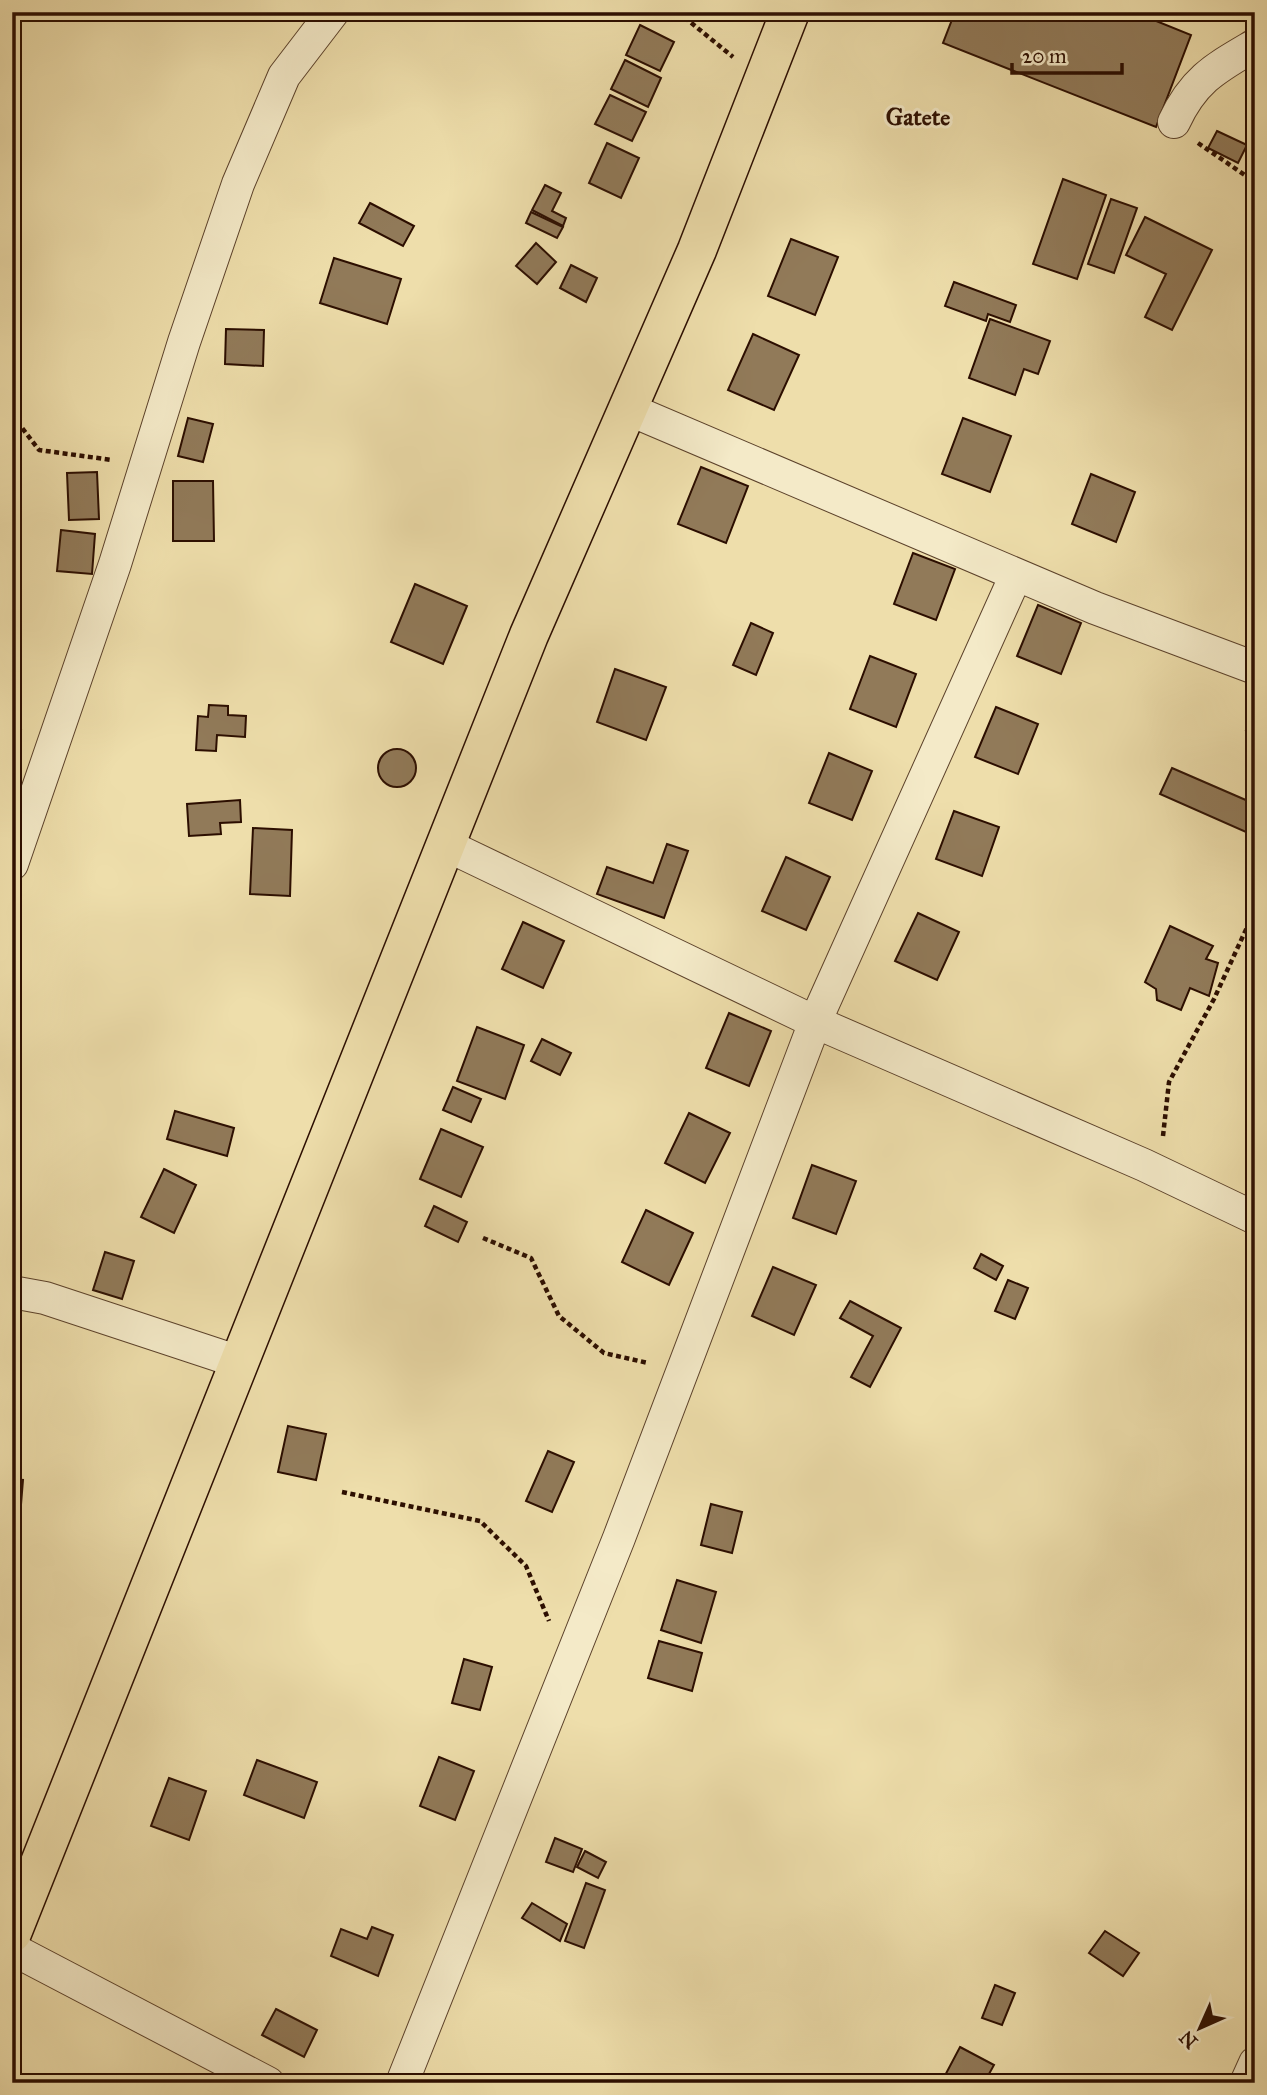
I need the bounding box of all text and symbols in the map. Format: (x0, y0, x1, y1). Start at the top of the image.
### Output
scale bar (1012, 32, 1122, 76)
text: 20 m (1022, 43, 1067, 69)
district label: Gatete (886, 102, 950, 132)
north arrow (1166, 1994, 1236, 2064)
text: N (1174, 2026, 1202, 2054)

